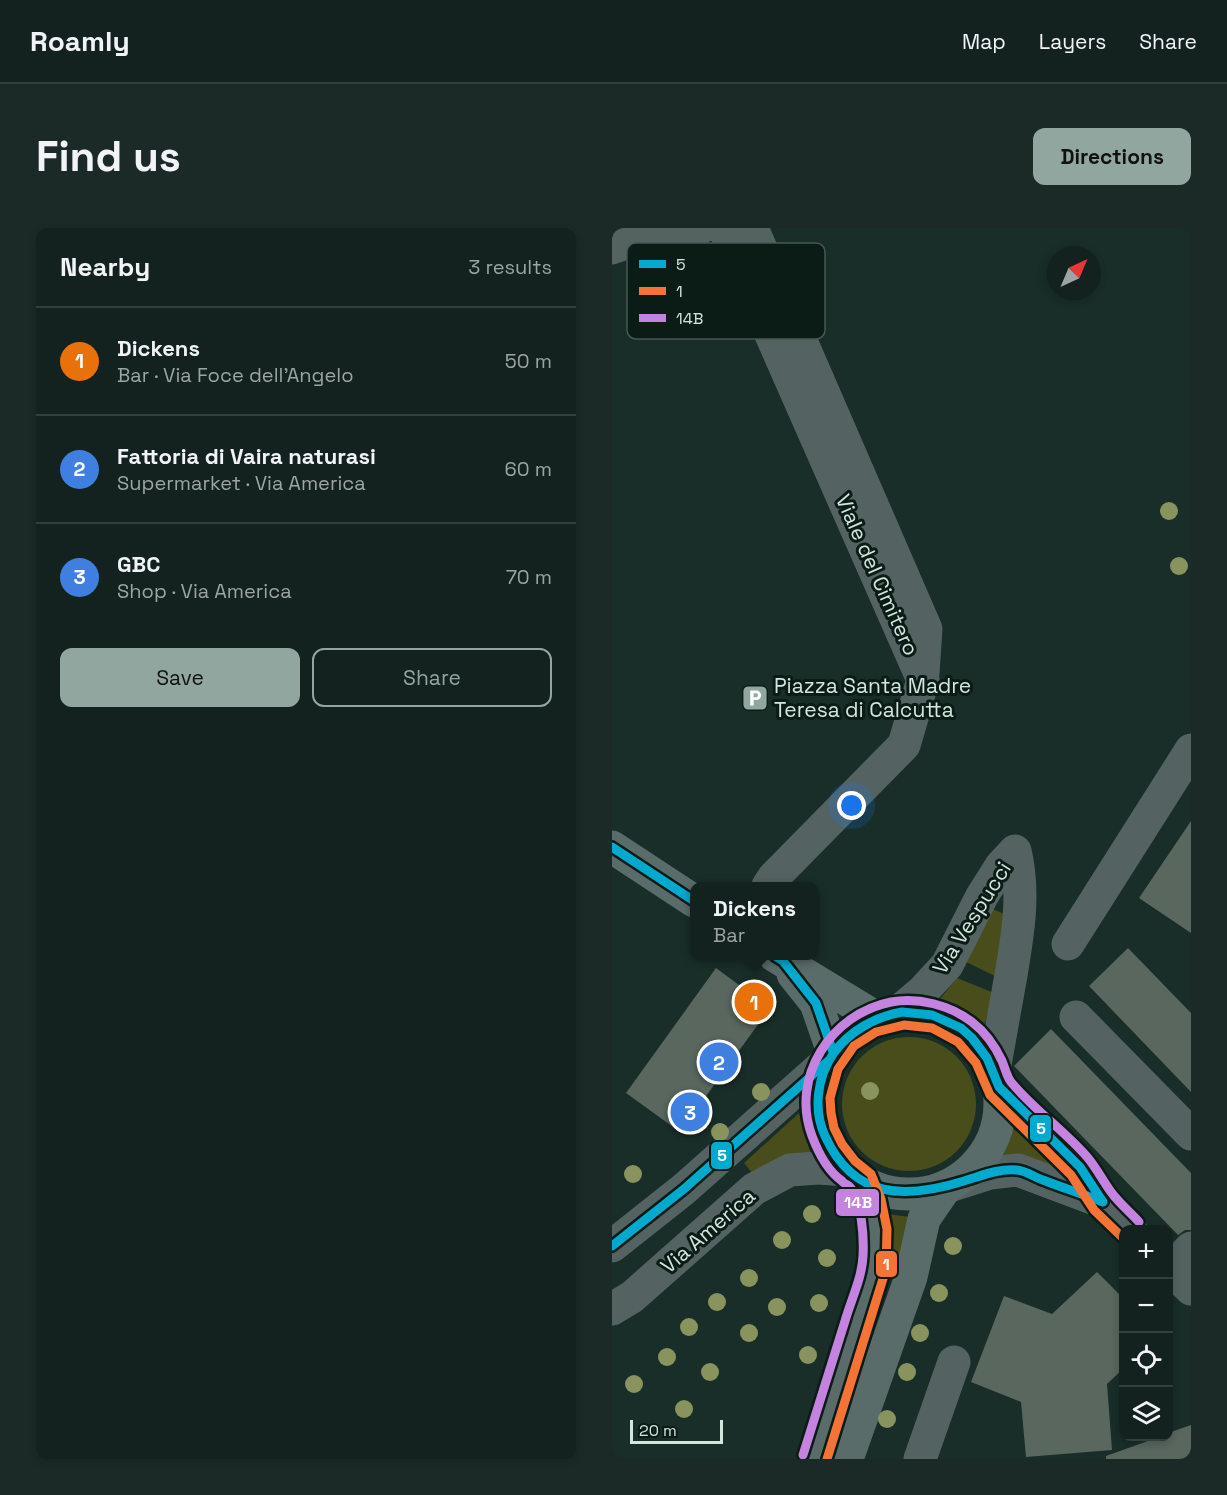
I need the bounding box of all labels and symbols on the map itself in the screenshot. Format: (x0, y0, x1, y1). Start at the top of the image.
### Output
legend (627, 243, 825, 339)
north arrow (1047, 246, 1101, 300)
text: 5 (676, 254, 686, 275)
text: 1 (676, 281, 683, 302)
text: 14B (676, 308, 703, 329)
street label: Viale del Cimitero (830, 490, 925, 660)
place label: Piazza Santa Madre Teresa di Calcutta (774, 672, 971, 723)
parking icon: Piazza Santa Madre Teresa di Calcutta (740, 683, 770, 713)
your location (837, 791, 866, 820)
street label: Via Vespucci (926, 856, 1017, 979)
pin: 1 (734, 980, 774, 1024)
pin: 2 (700, 1040, 738, 1084)
pin: 3 (670, 1090, 710, 1134)
line badge: 5 (1029, 1114, 1052, 1143)
text: 5 (1036, 1118, 1046, 1139)
line badge: 5 (710, 1141, 733, 1170)
text: 5 (717, 1145, 727, 1166)
street label: Via America (655, 1182, 761, 1279)
line badge: 14B (835, 1188, 880, 1217)
text: 14B (844, 1192, 872, 1213)
line badge: 1 (875, 1250, 898, 1278)
text: 1 (882, 1254, 890, 1275)
scale bar (630, 1417, 723, 1444)

